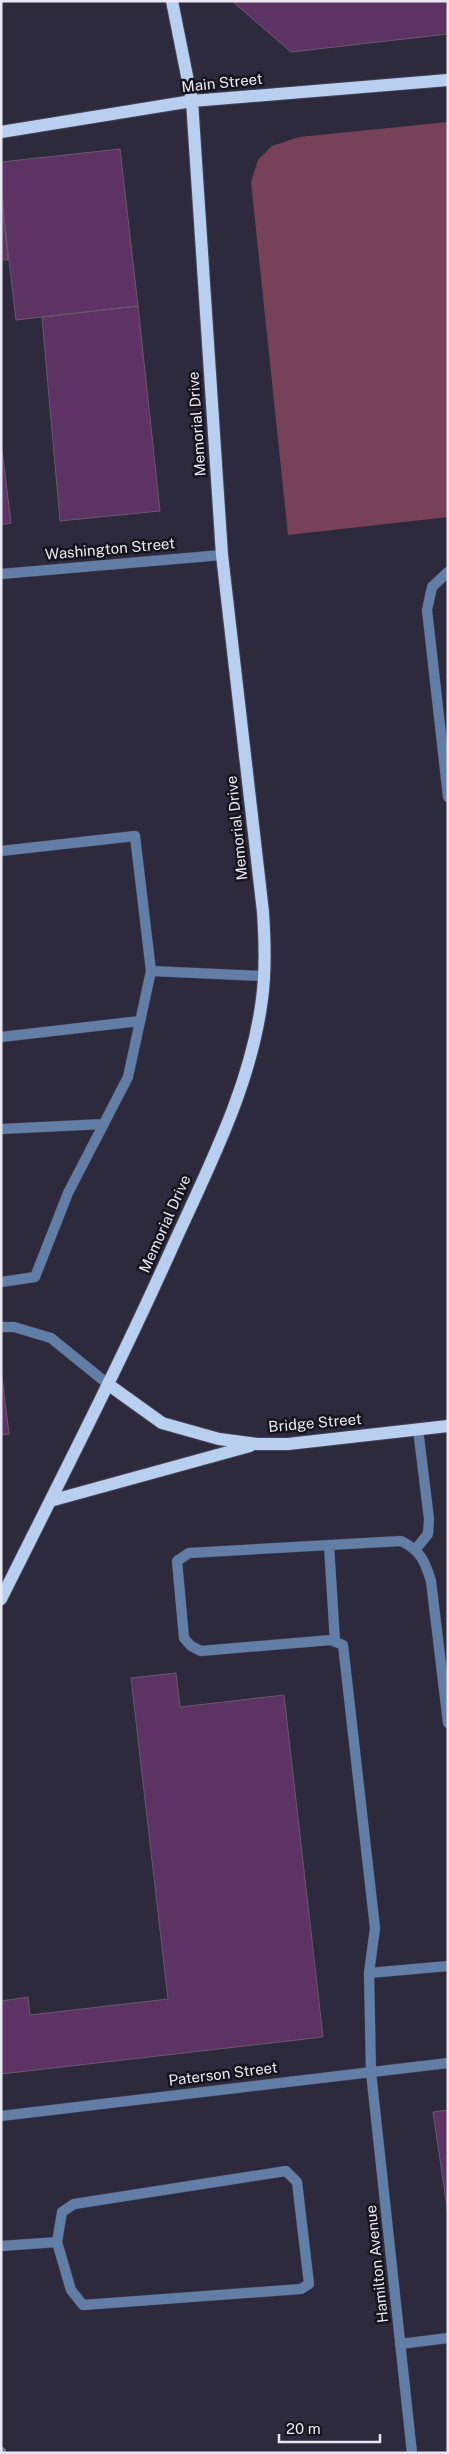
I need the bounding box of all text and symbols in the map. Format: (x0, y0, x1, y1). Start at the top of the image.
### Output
street label: Main Street (181, 70, 264, 95)
street label: Memorial Drive (184, 371, 209, 477)
street label: Washington Street (44, 534, 176, 563)
street label: Memorial Drive (223, 775, 250, 881)
street label: Memorial Drive (135, 1172, 194, 1275)
street label: Bridge Street (268, 1410, 362, 1435)
street label: Paterson Street (168, 2058, 278, 2089)
street label: Hamilton Avenue (362, 2204, 391, 2324)
scale bar (279, 2412, 380, 2444)
text: 20 m (286, 2420, 321, 2437)

